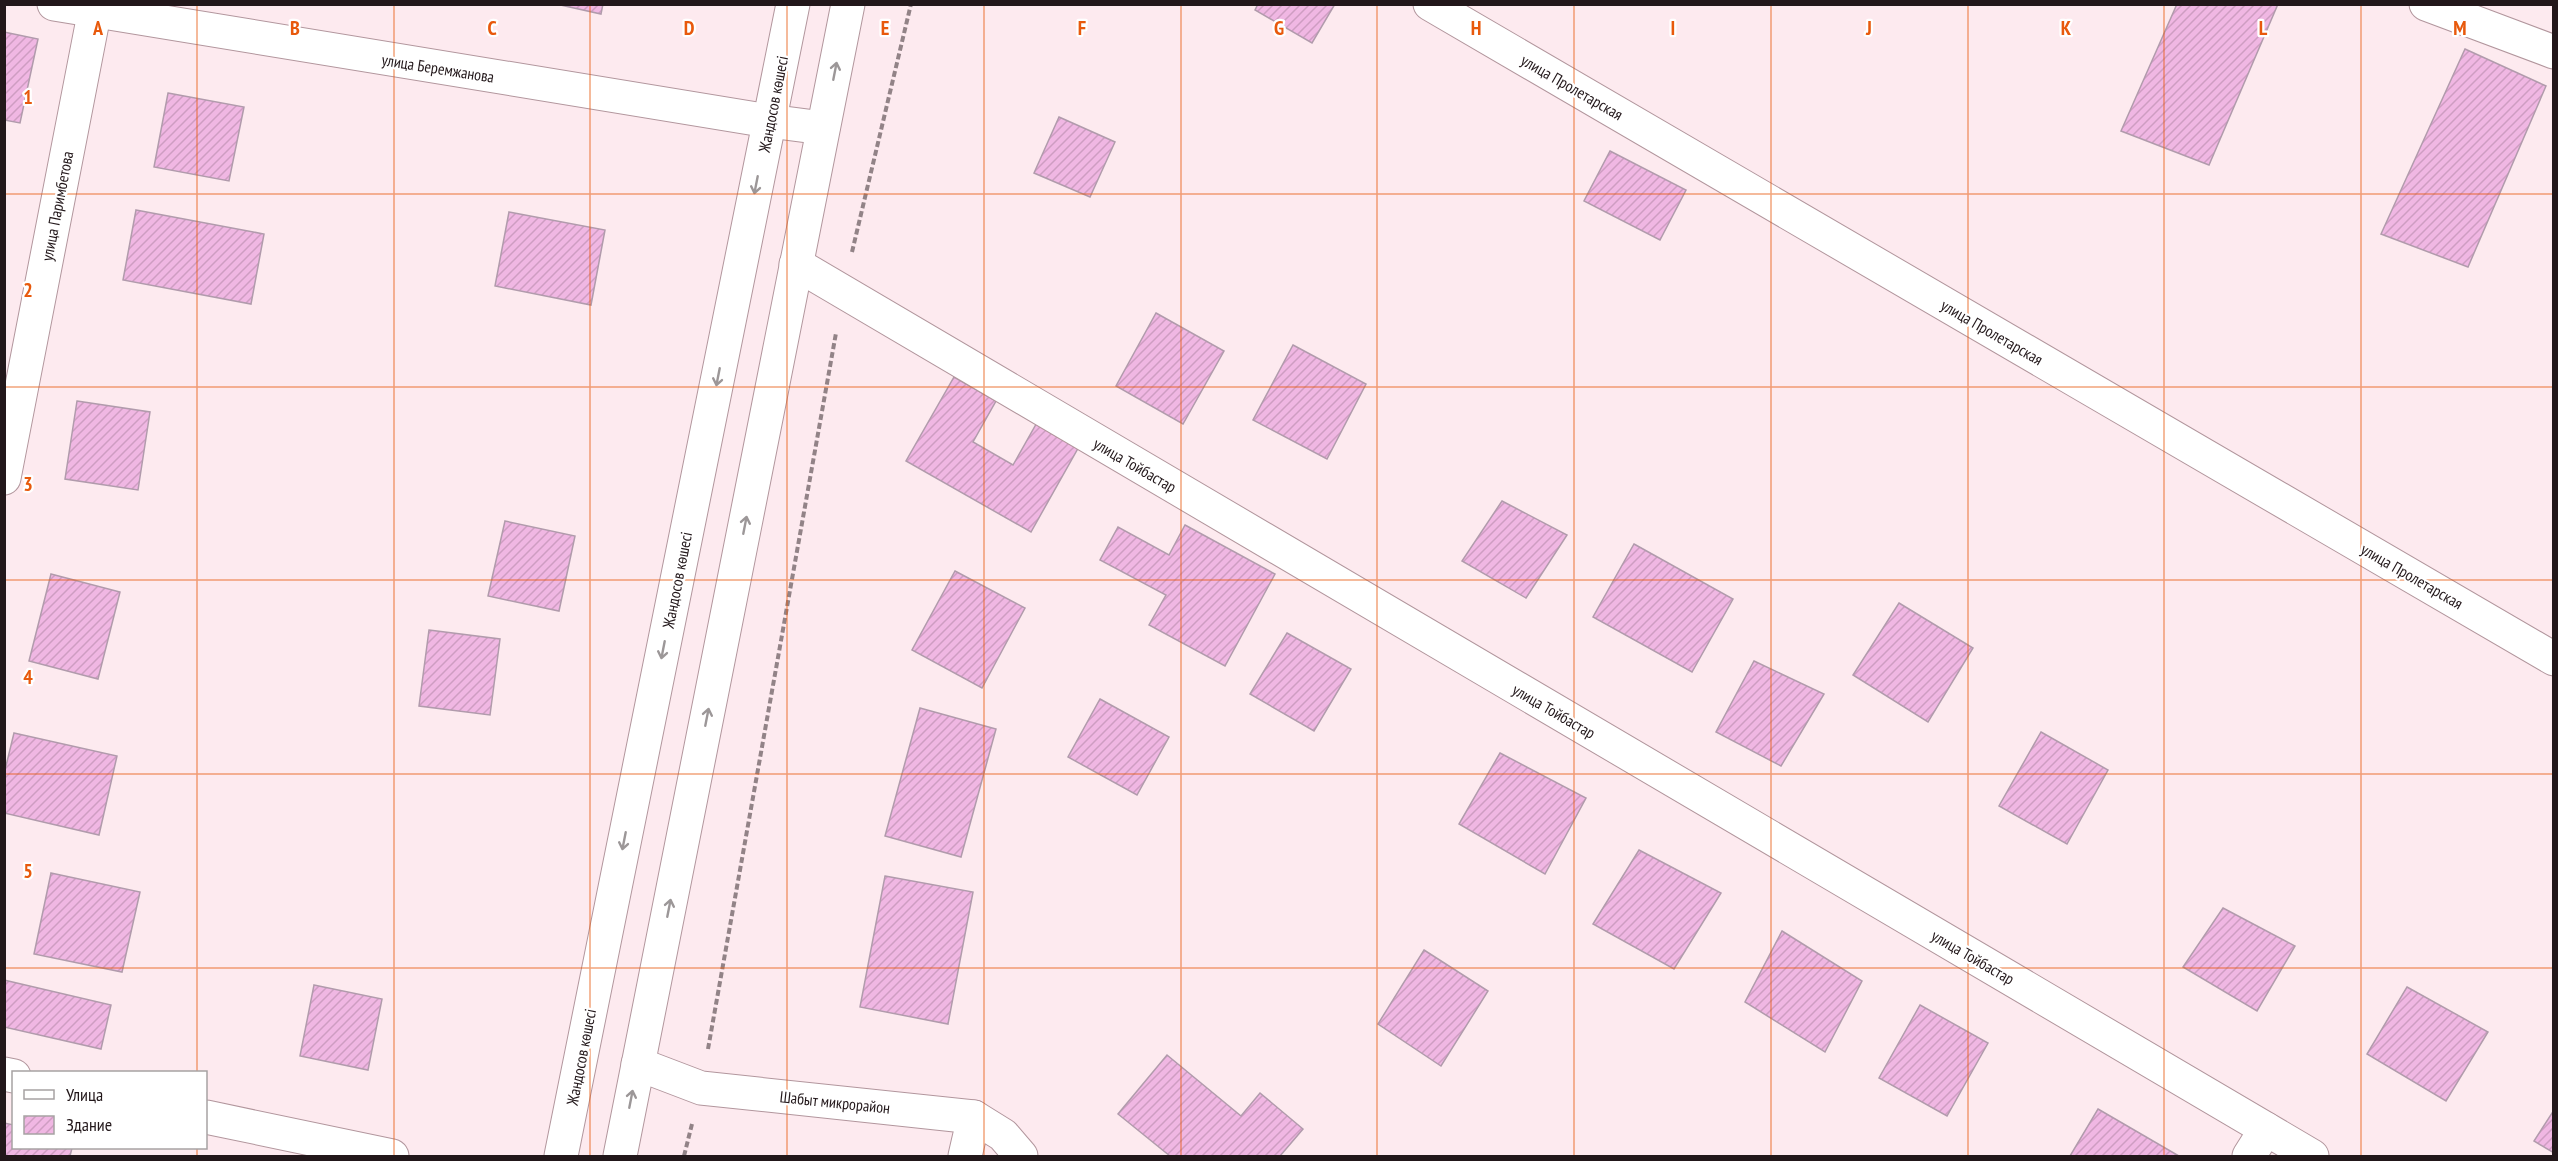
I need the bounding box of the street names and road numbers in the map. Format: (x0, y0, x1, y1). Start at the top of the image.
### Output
street label: улица Беремжанова (380, 49, 496, 87)
street label: улица Пролетарская (1517, 50, 1627, 124)
street label: Жандосов көшесі (754, 54, 792, 155)
street label: улица Паримбетова (37, 149, 77, 263)
street label: улица Пролетарская (1937, 295, 2047, 369)
street label: улица Тойбастар (1090, 433, 1180, 497)
street label: Жандосов көшесі (658, 530, 696, 631)
street label: улица Пролетарская (2357, 539, 2467, 613)
street label: улица Тойбастар (1509, 679, 1599, 743)
street label: улица Тойбастар (1928, 925, 2018, 989)
street label: Жандосов көшесі (562, 1007, 600, 1108)
street label: Шабыт микрорайон (779, 1086, 891, 1118)

